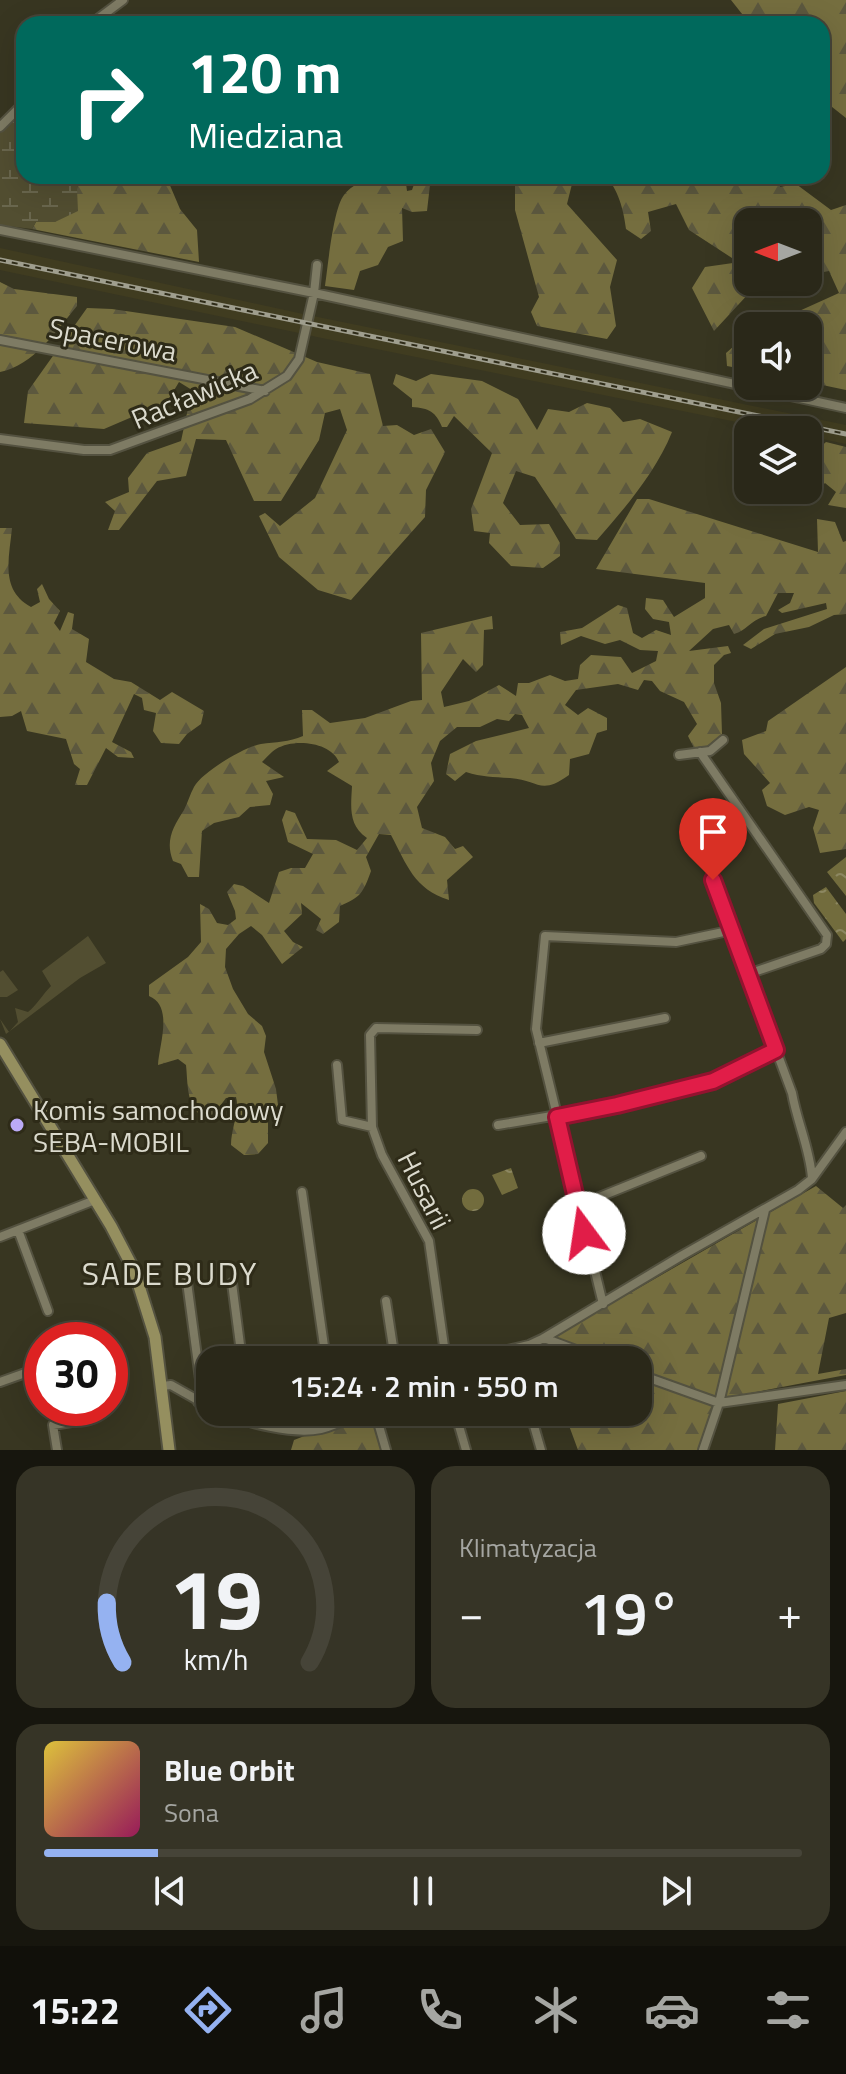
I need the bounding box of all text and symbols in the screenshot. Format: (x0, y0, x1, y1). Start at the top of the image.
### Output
text: 120 m (188, 30, 341, 115)
icon: right (56, 48, 160, 152)
text: Miedziana (188, 107, 343, 162)
north arrow (734, 208, 822, 296)
map controls (734, 208, 822, 504)
street label: Spacerowa (45, 306, 181, 372)
button: sound (734, 312, 822, 400)
street label: Racławicka (124, 348, 264, 440)
button: layers (734, 416, 822, 504)
pin (679, 798, 747, 880)
icon: arrive (691, 810, 735, 854)
place label: Komis samochodowy SEBA-MOBIL (33, 1088, 284, 1163)
marker: Komis samochodowy SEBA-MOBIL (8, 1116, 26, 1134)
street label: Husarii (387, 1143, 463, 1237)
position arrow (542, 1191, 626, 1275)
district label: SADE BUDY (82, 1249, 258, 1297)
speed limit sign: 30 (24, 1322, 128, 1426)
text: 15:24 · 2 min · 550 m (289, 1363, 559, 1409)
text: Klimatyzacja (459, 1528, 597, 1567)
text: 19 (169, 1535, 262, 1661)
text: 19° (580, 1567, 681, 1658)
text: − (459, 1579, 484, 1646)
text: + (777, 1579, 802, 1646)
text: km/h (183, 1638, 248, 1681)
text: Blue Orbit (164, 1747, 295, 1793)
text: Sona (164, 1793, 219, 1832)
icon: previous (148, 1869, 192, 1913)
icon: pause (401, 1869, 445, 1913)
icon: next (654, 1869, 698, 1913)
icon: directions (180, 1982, 236, 2038)
icon: music (296, 1982, 352, 2038)
icon: phone (412, 1982, 468, 2038)
icon: climate (528, 1982, 584, 2038)
icon: car (644, 1982, 700, 2038)
icon: filters (760, 1982, 816, 2038)
text: 15:22 (30, 1983, 120, 2038)

